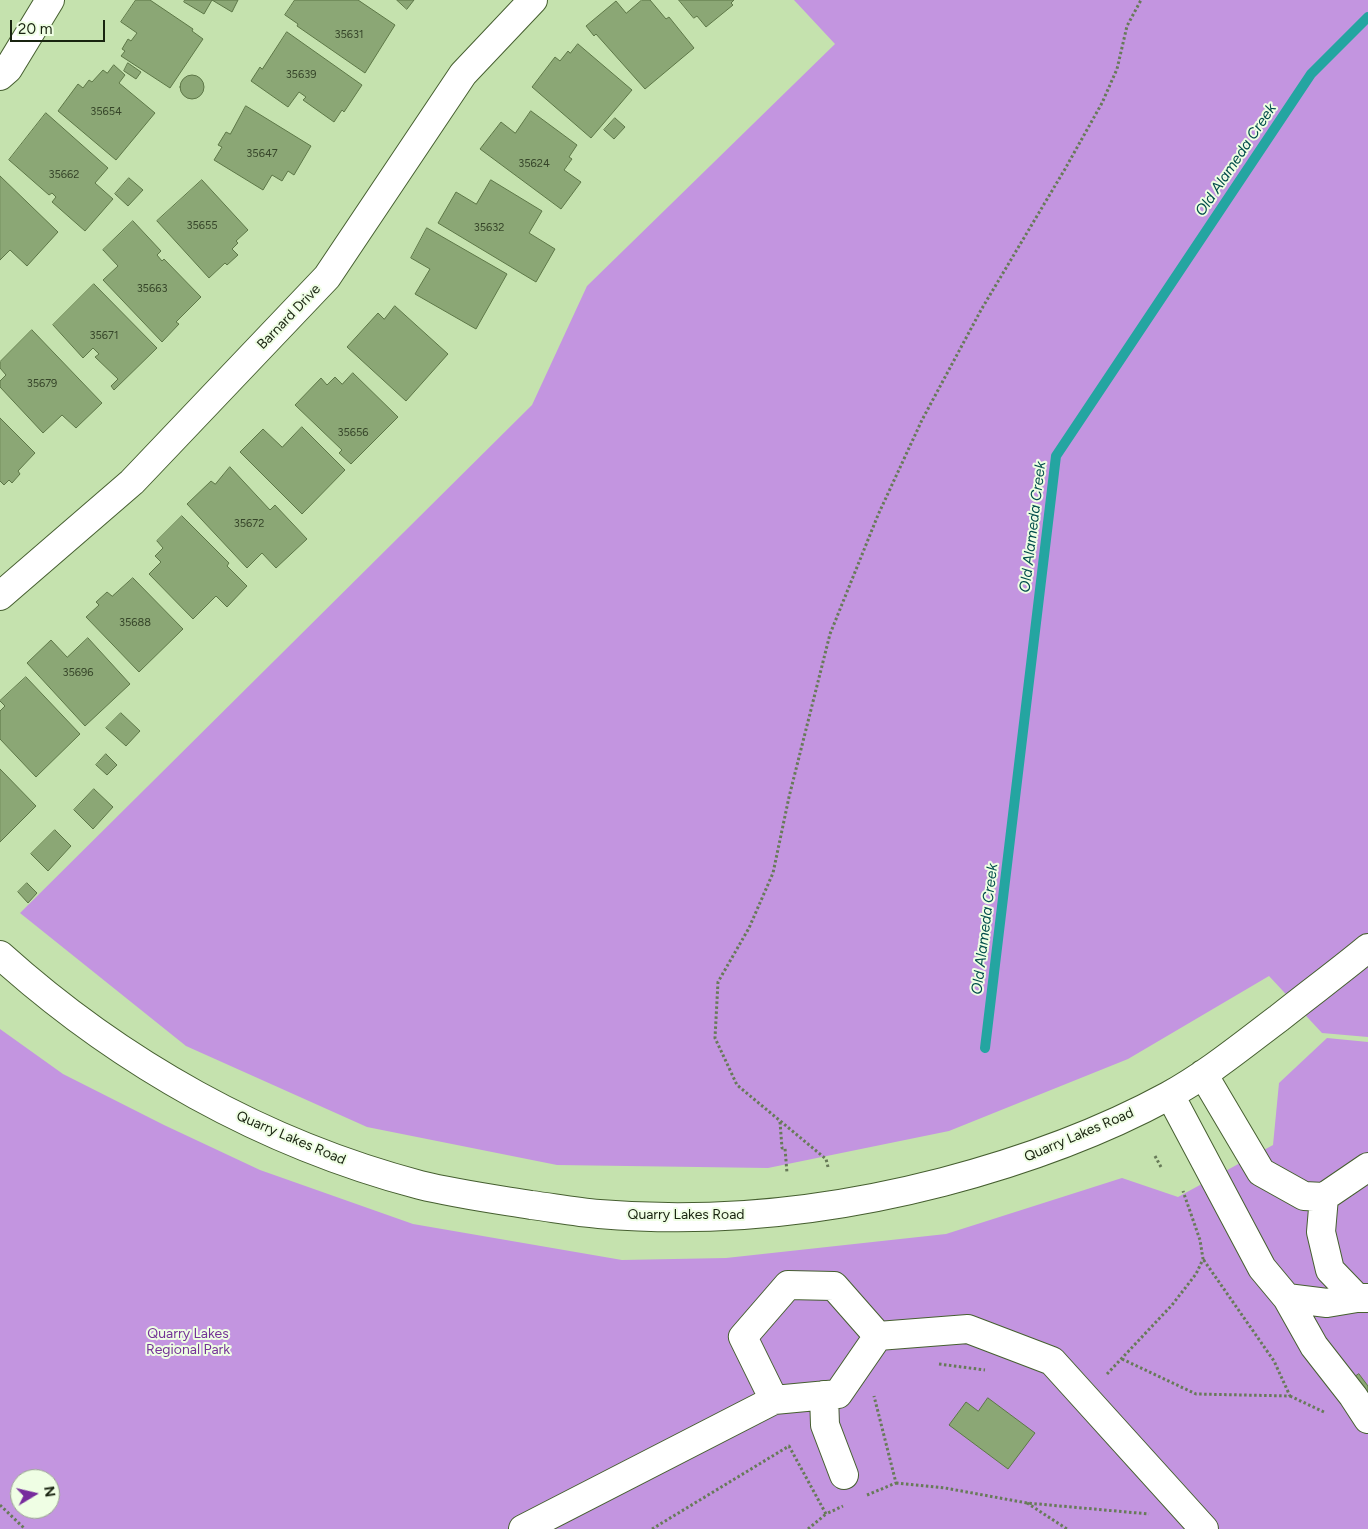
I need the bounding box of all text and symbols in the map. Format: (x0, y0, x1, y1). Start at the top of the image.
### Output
scale bar (12, 10, 108, 42)
text: 20 m (18, 20, 52, 38)
house number: 35631 (334, 28, 364, 42)
house number: 35639 (286, 68, 316, 82)
water label: Old Alameda Creek (1192, 100, 1280, 220)
house number: 35654 (90, 105, 122, 119)
house number: 35647 (246, 147, 278, 161)
house number: 35624 (518, 157, 550, 171)
house number: 35662 (49, 168, 79, 182)
house number: 35655 (186, 219, 218, 233)
house number: 35632 (474, 221, 504, 235)
street label: Barnard Drive (254, 281, 324, 353)
house number: 35663 (137, 282, 167, 296)
house number: 35671 (90, 329, 118, 343)
house number: 35679 (27, 377, 57, 391)
house number: 35656 (337, 426, 369, 440)
water label: Old Alameda Creek (1016, 461, 1050, 593)
house number: 35672 (234, 517, 264, 531)
house number: 35688 (119, 616, 151, 630)
house number: 35696 (63, 666, 93, 680)
water label: Old Alameda Creek (968, 863, 1002, 995)
street label: Quarry Lakes Road (1022, 1104, 1136, 1166)
street label: Quarry Lakes Road (234, 1107, 348, 1169)
street label: Quarry Lakes Road (627, 1207, 745, 1223)
park label: Quarry Lakes Regional Park (146, 1326, 230, 1358)
north arrow (10, 1469, 60, 1519)
text: N (40, 1485, 59, 1498)

